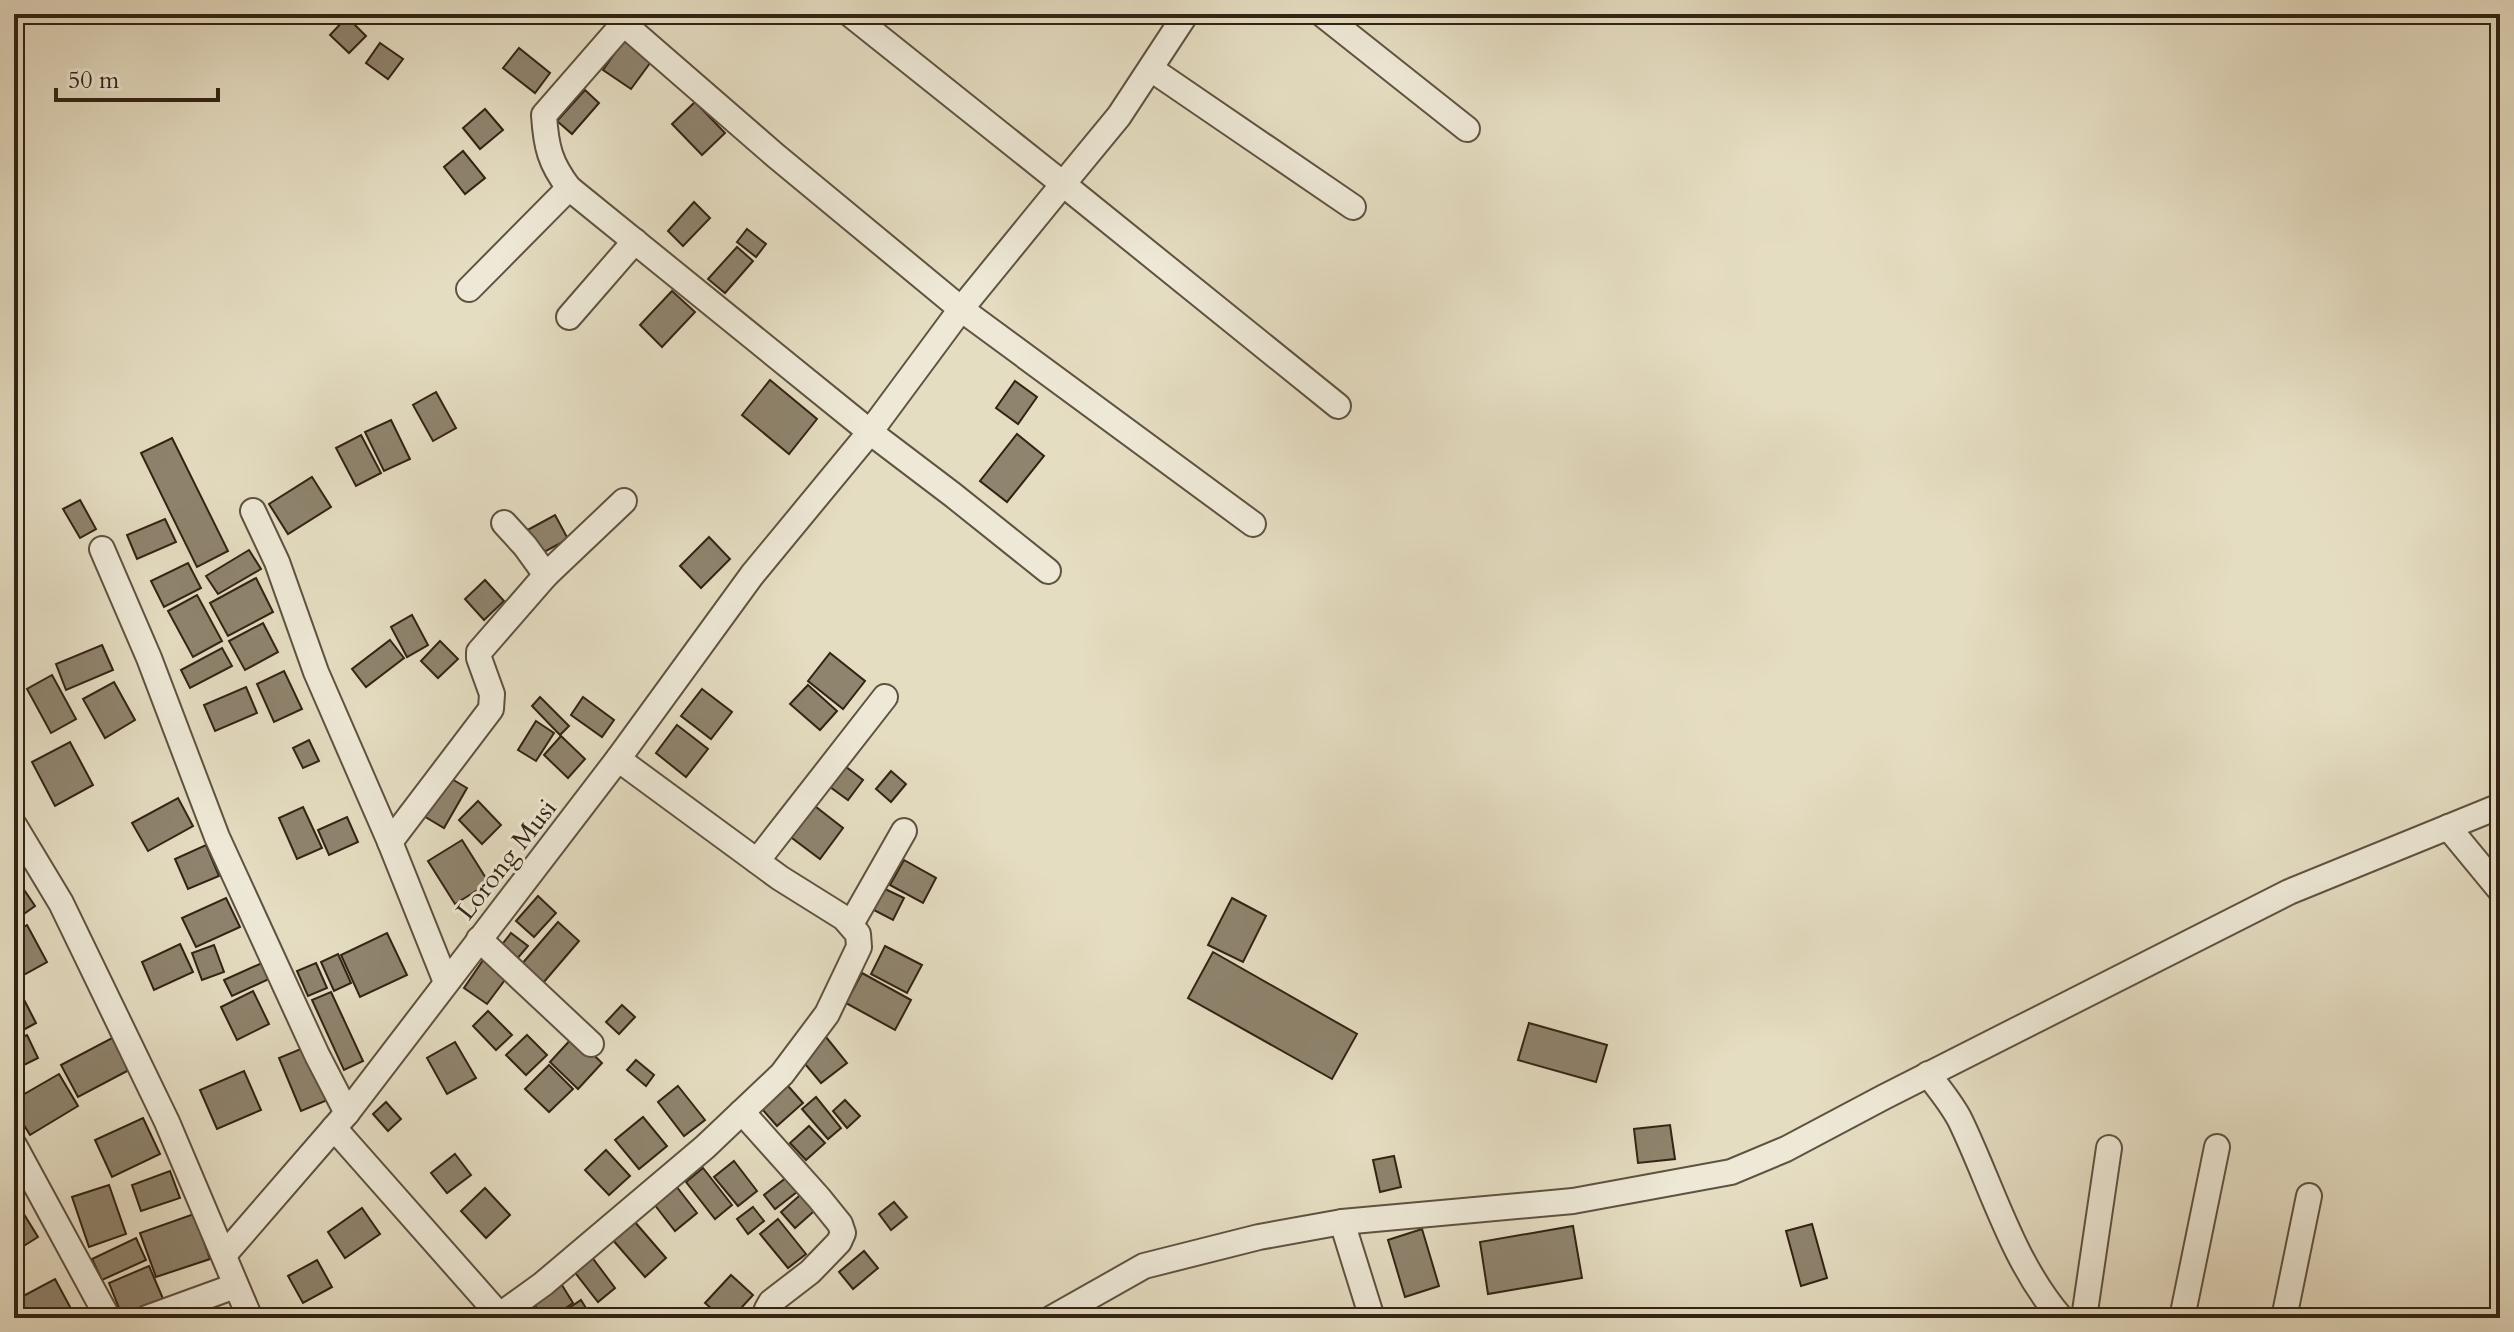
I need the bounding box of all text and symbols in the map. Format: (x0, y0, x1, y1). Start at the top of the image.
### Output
scale bar (56, 52, 218, 102)
text: 50 m (68, 64, 120, 97)
street label: Lorong Musi (448, 792, 565, 927)

